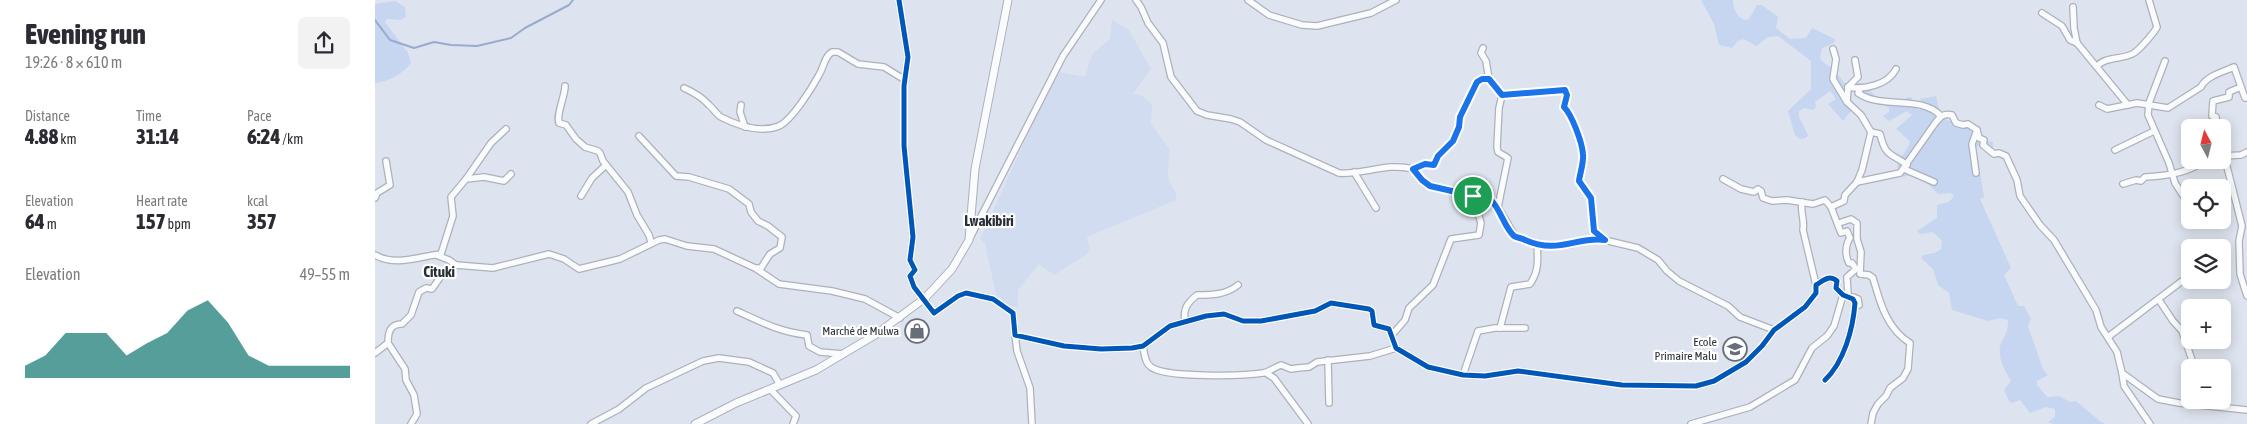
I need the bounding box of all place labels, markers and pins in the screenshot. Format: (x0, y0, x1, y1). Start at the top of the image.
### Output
pin (1452, 175, 1494, 217)
shop icon: Marché de Mulwa (904, 318, 930, 344)
place label: Marché de Mulwa (822, 324, 899, 338)
place label: Ecole Primaire Malu (1655, 335, 1717, 363)
school or university icon: Ecole Primaire Malu (1722, 336, 1748, 362)

